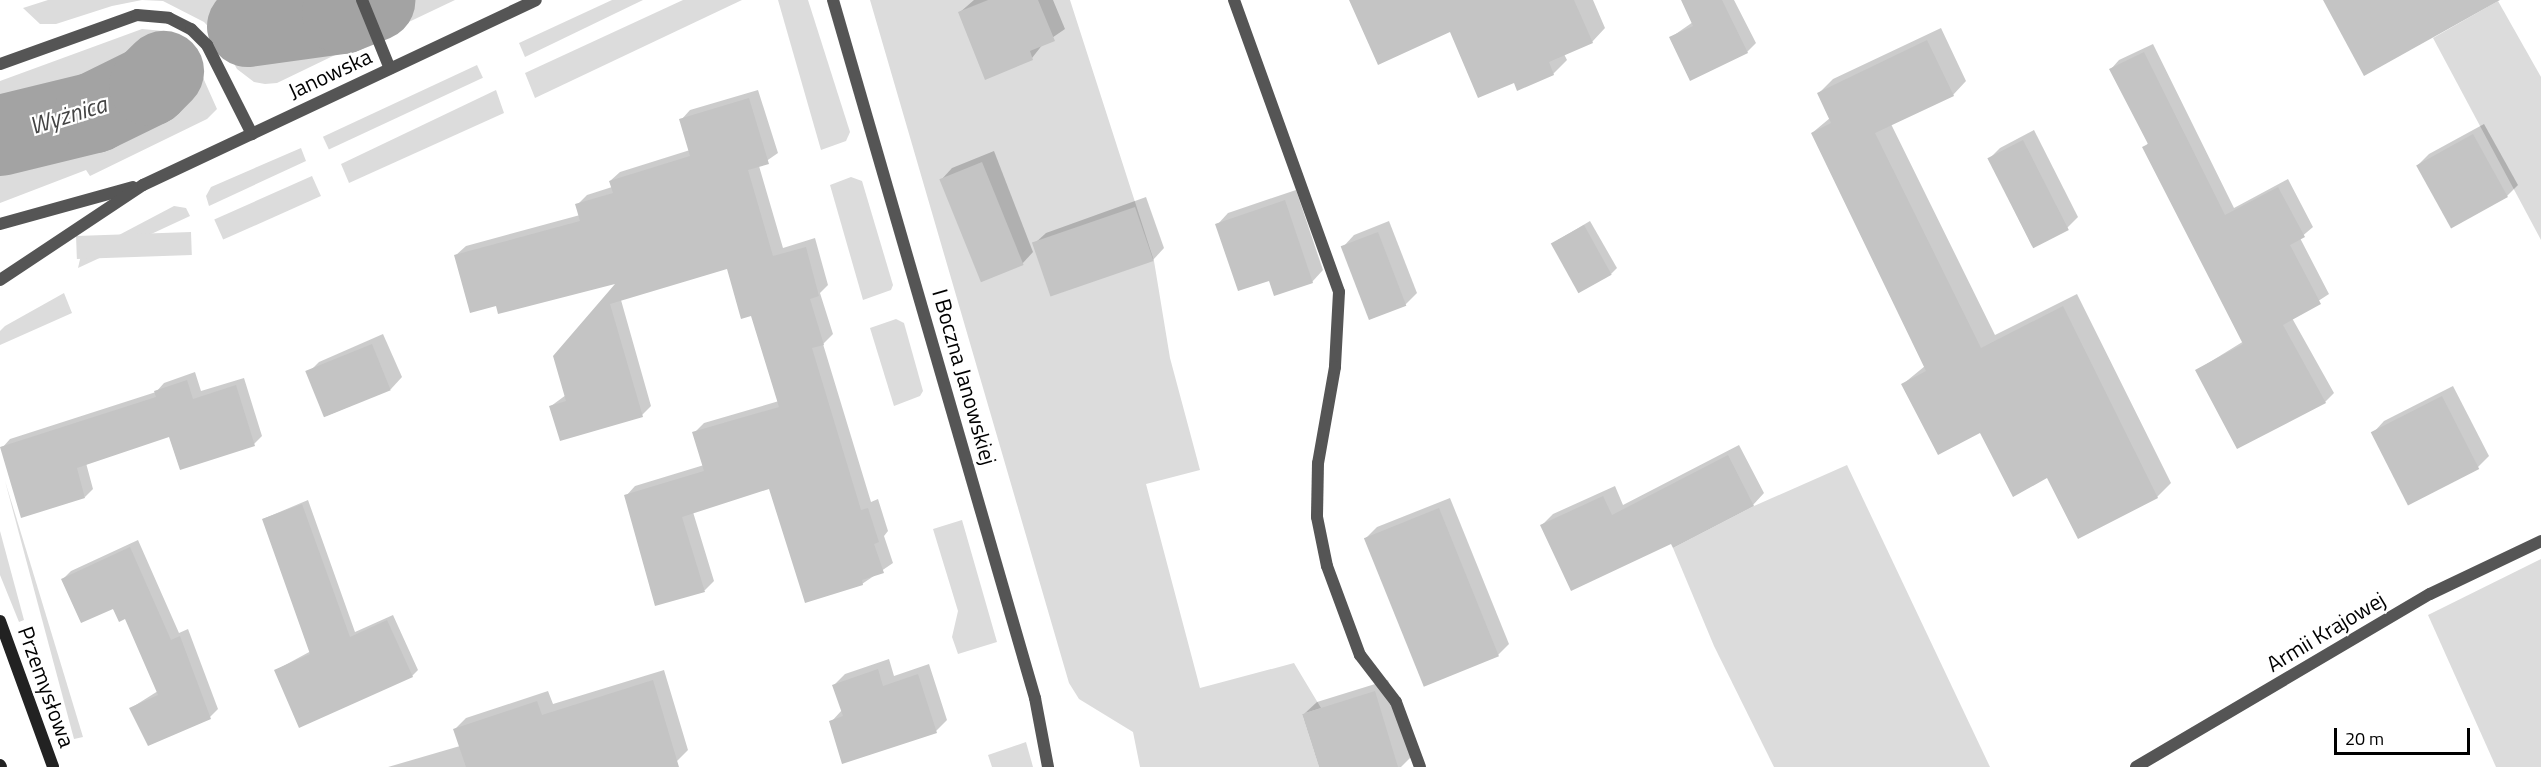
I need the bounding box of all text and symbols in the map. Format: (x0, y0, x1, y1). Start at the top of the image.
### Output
street label: Janowska (284, 43, 376, 105)
water label: Wyżnica (26, 90, 110, 140)
street label: I Boczna Janowskiej (926, 286, 1002, 468)
street label: Armii Krajowej (2262, 586, 2390, 678)
street label: Przemysłowa (12, 623, 80, 751)
scale bar (2337, 716, 2474, 754)
text: 20 m (2345, 725, 2384, 752)

